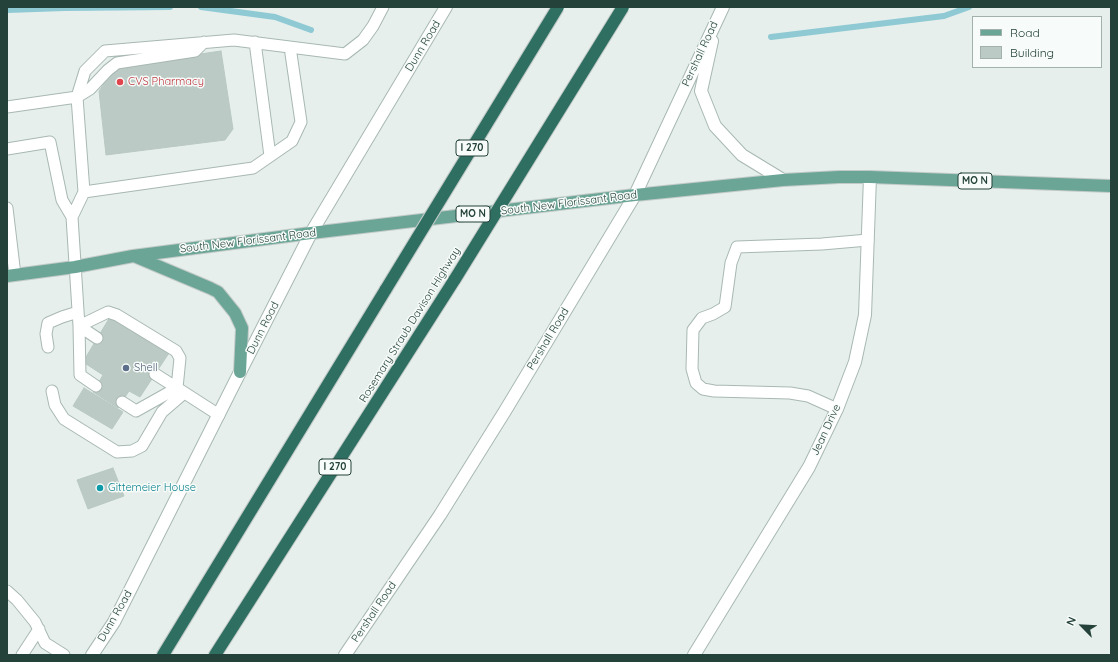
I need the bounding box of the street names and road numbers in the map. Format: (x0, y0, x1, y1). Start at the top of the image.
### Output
street label: Dunn Road (403, 18, 443, 74)
street label: Pershall Road (679, 19, 721, 89)
road number: I 270 (456, 140, 488, 156)
road number: MO N (958, 173, 992, 189)
street label: South New Florissant Road (500, 188, 638, 218)
road number: MO N (456, 206, 490, 222)
street label: South New Florissant Road (179, 226, 317, 256)
street label: Rosemary Straub Davison Highway (357, 245, 463, 405)
street label: Dunn Road (244, 300, 282, 356)
street label: Pershall Road (524, 305, 572, 373)
street label: Jean Drive (808, 402, 844, 458)
road number: I 270 (319, 459, 351, 475)
street label: Pershall Road (349, 579, 399, 645)
street label: Dunn Road (95, 588, 135, 644)

